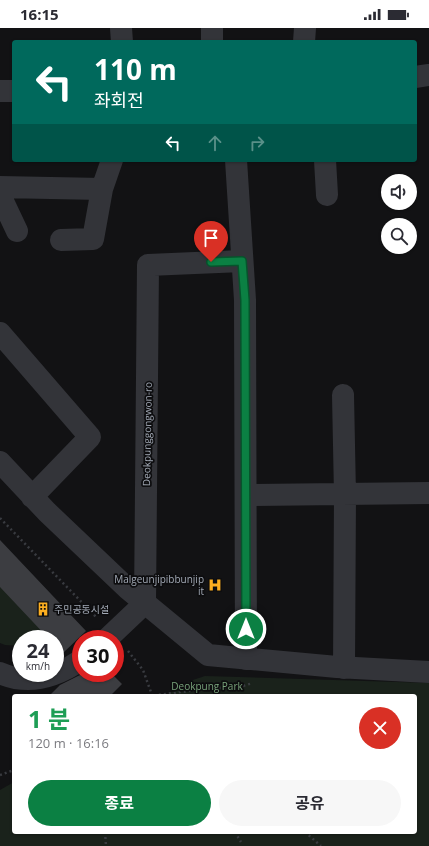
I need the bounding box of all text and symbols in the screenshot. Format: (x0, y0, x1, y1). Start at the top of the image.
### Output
text: 16:15 (20, 4, 59, 24)
text: 110 m (94, 50, 177, 88)
icon: left (28, 56, 80, 108)
text: 좌회전 (94, 88, 144, 112)
icon: left (162, 132, 184, 154)
icon: ahead (204, 132, 226, 154)
icon: right (246, 132, 268, 154)
map controls (381, 174, 417, 254)
button: sound (381, 174, 417, 210)
button: search (381, 218, 417, 254)
pin (194, 221, 228, 262)
icon: arrive (200, 227, 222, 249)
street label: Deokpunggongwon-ro (139, 382, 155, 486)
place label: Malgeunjipibbunjip it (114, 572, 204, 598)
hospital icon: Malgeunjipibbunjip it (207, 577, 223, 593)
building icon: 주민공동시설 (35, 601, 51, 617)
place label: 주민공동시설 (54, 602, 109, 616)
position arrow (225, 608, 267, 650)
speed limit sign: 30 (72, 630, 124, 682)
text: 24 (27, 637, 49, 664)
text: km/h (26, 659, 50, 673)
park label: Deokpung Park (171, 679, 243, 693)
text: 1 분 (28, 702, 70, 735)
button: close (359, 707, 401, 749)
text: 120 m · 16:16 (28, 734, 109, 752)
button: 종료 (28, 780, 211, 826)
button: 공유 (219, 780, 401, 826)

